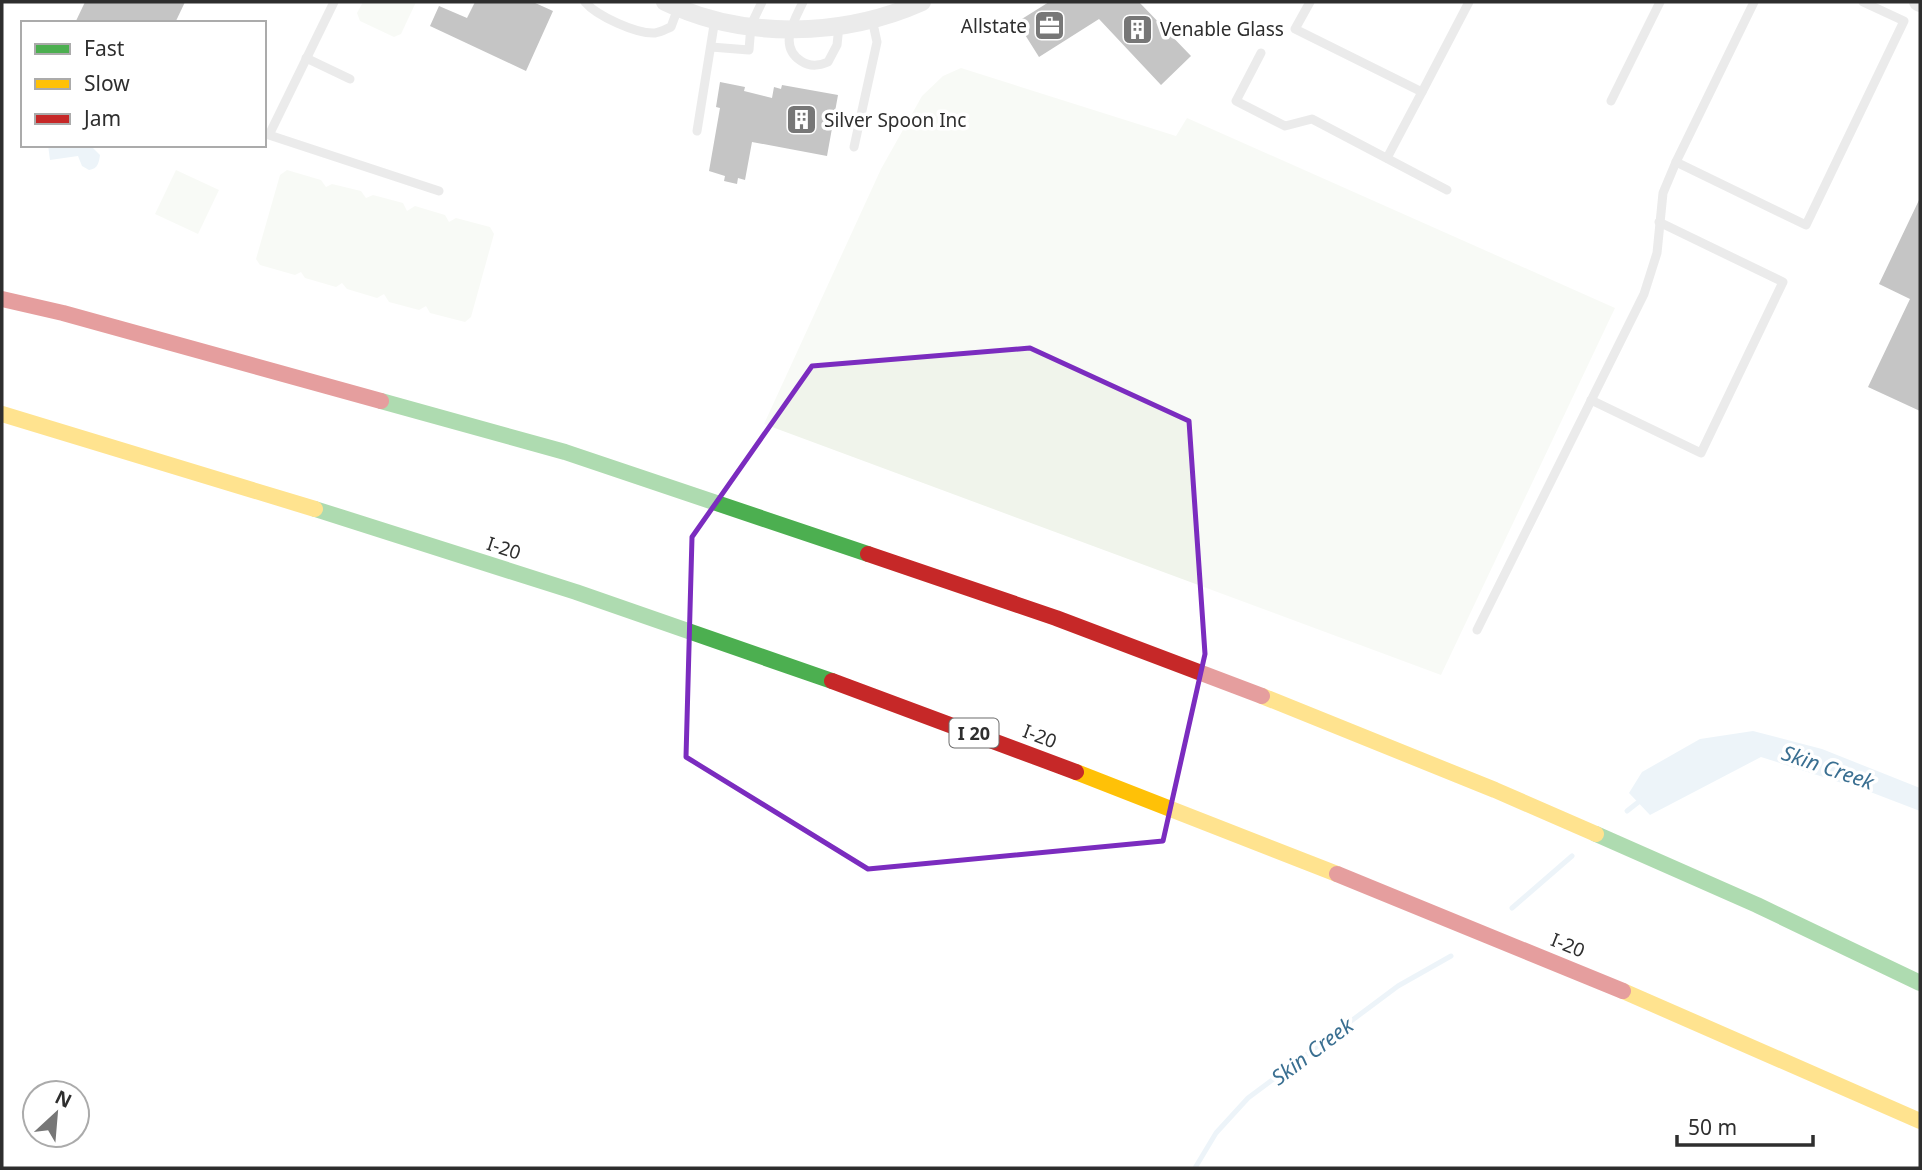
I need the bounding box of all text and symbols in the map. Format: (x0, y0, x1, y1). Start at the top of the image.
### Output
office icon: Allstate (1033, 9, 1067, 43)
building icon: Venable Glass (1120, 12, 1154, 46)
place label: Allstate (961, 13, 1027, 39)
place label: Venable Glass (1160, 16, 1284, 42)
legend (21, 21, 266, 147)
text: Fast (84, 34, 125, 62)
text: Slow (84, 69, 130, 97)
building icon: Silver Spoon Inc (784, 103, 818, 137)
text: Jam (82, 104, 121, 132)
place label: Silver Spoon Inc (824, 107, 966, 133)
street label: I-20 (484, 530, 524, 566)
road number: I 20 (950, 718, 998, 748)
street label: I-20 (1019, 718, 1061, 754)
water label: Skin Creek (1778, 738, 1879, 796)
street label: I-20 (1547, 927, 1589, 963)
water label: Skin Creek (1265, 1010, 1360, 1091)
north arrow (21, 1079, 91, 1149)
text: N (51, 1084, 76, 1114)
scale bar (1677, 1104, 1814, 1148)
text: 50 m (1688, 1113, 1737, 1141)

